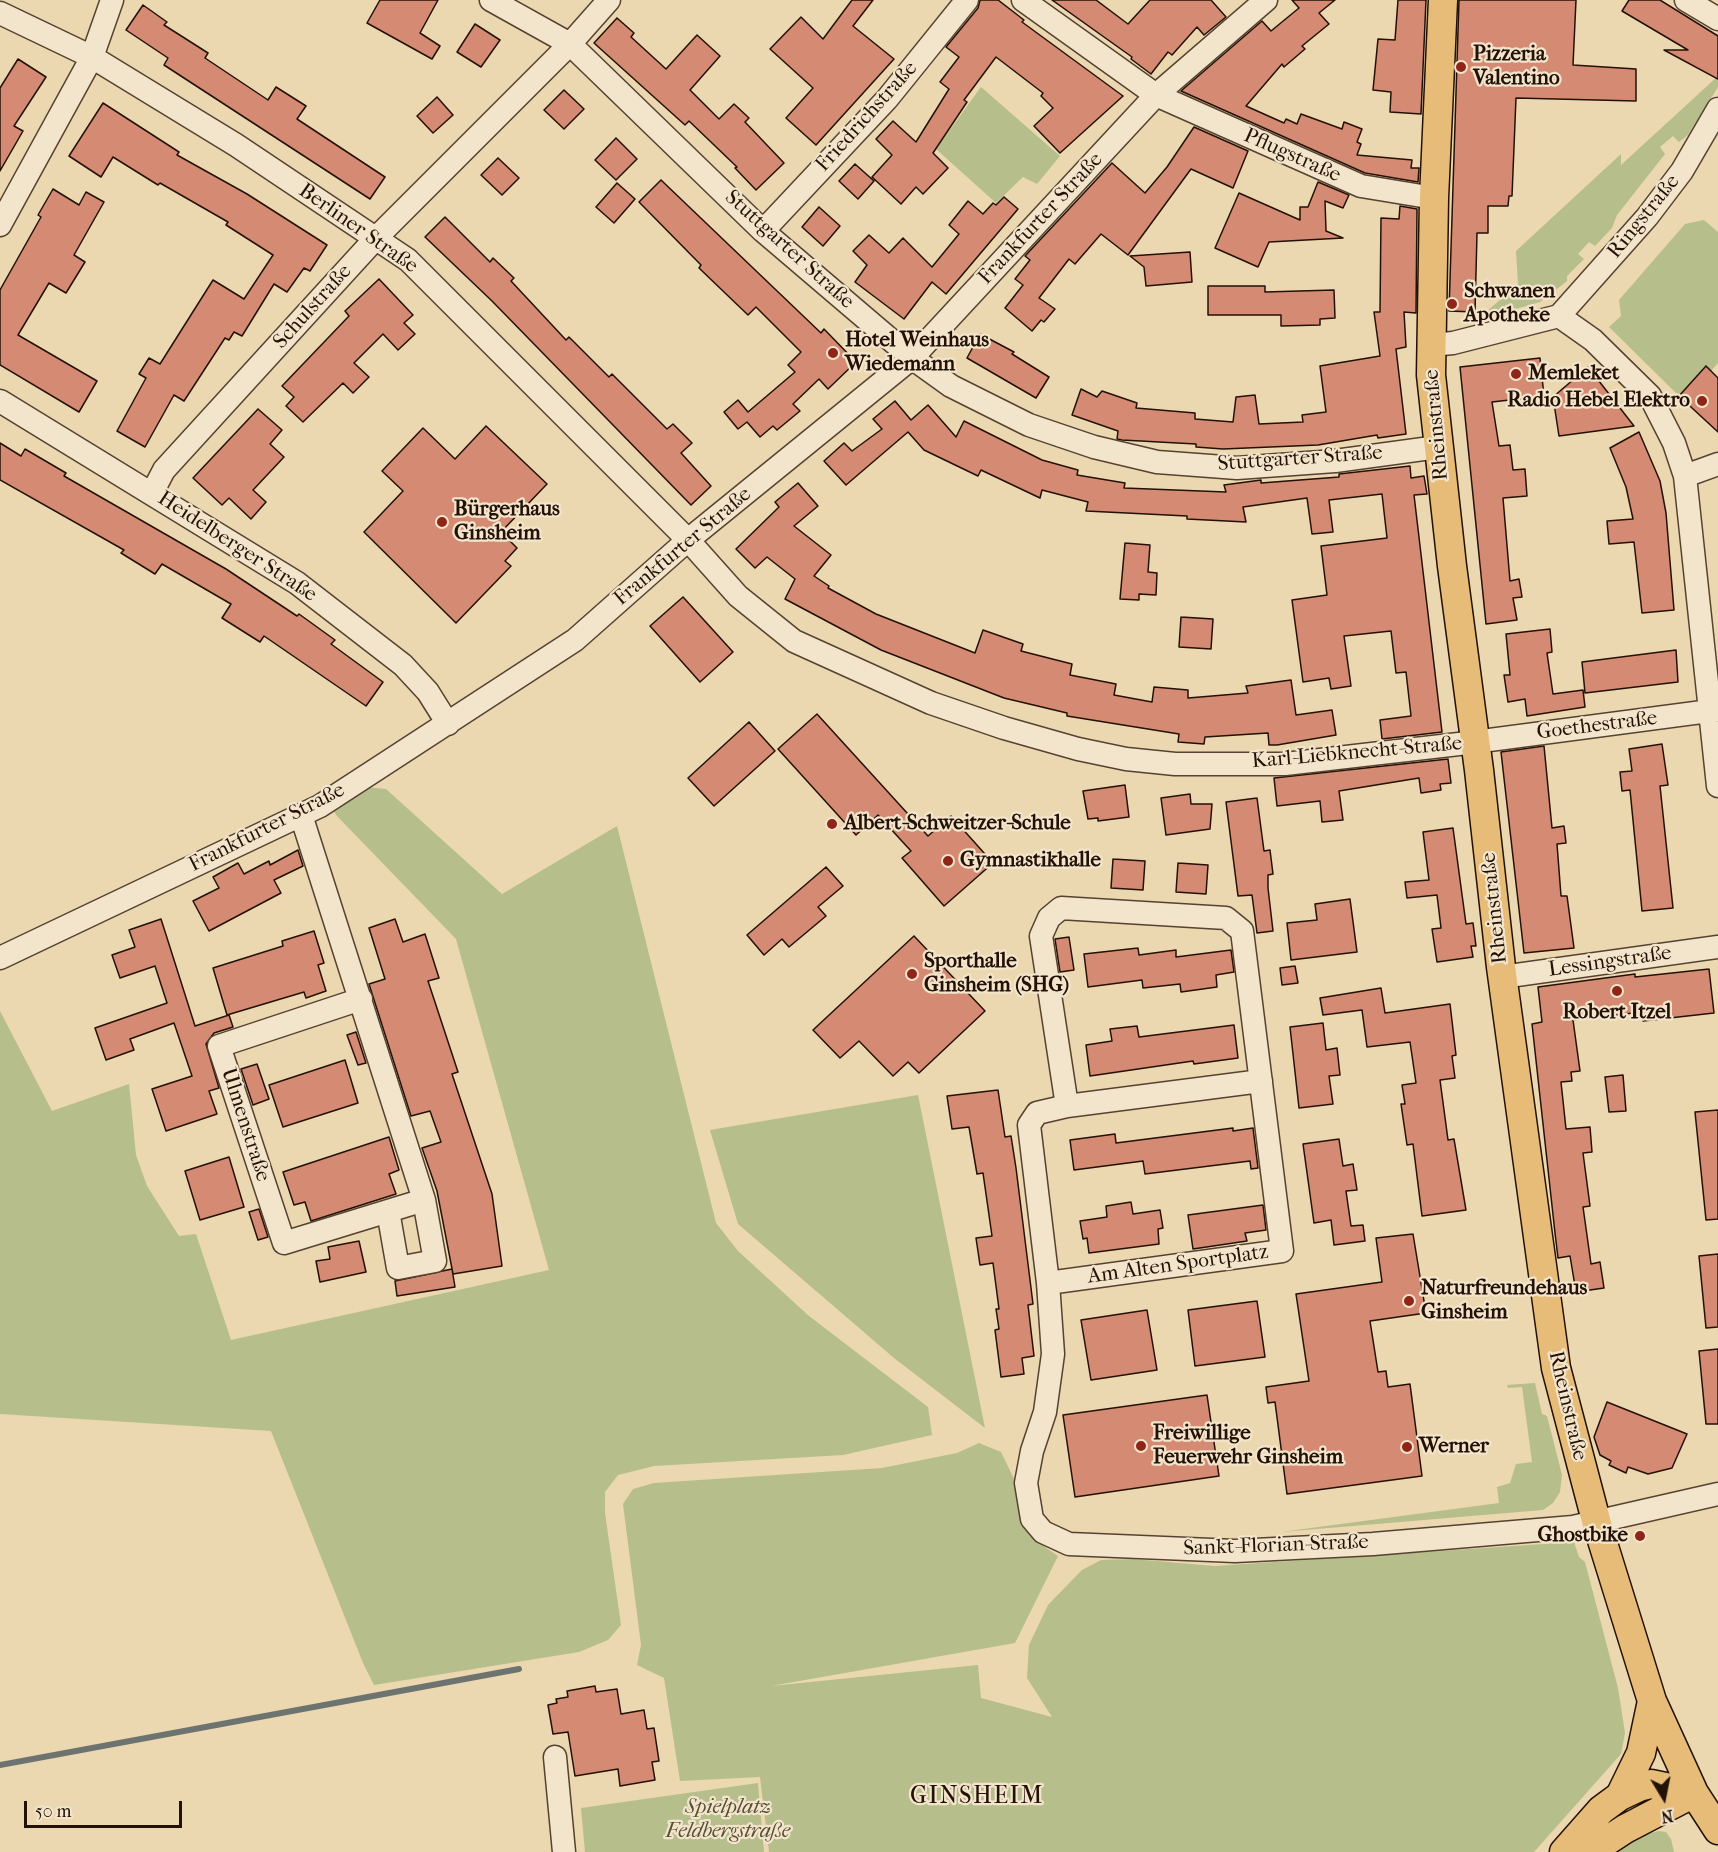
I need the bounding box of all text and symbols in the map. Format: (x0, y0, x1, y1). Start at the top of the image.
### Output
place label: Pizzeria Valentino (1473, 42, 1560, 92)
street label: Friedrichstraße (811, 57, 923, 177)
marker: Pizzeria Valentino (1454, 60, 1468, 74)
street label: Pflugstraße (1240, 123, 1344, 189)
street label: Frankfurter Straße (973, 148, 1109, 290)
street label: Ringstraße (1603, 170, 1685, 264)
street label: Berliner Straße (294, 179, 422, 279)
street label: Stuttgarter Straße (719, 185, 859, 315)
street label: Schulstraße (269, 260, 357, 354)
place label: Schwanen Apotheke (1464, 279, 1555, 329)
marker: Schwanen Apotheke (1445, 297, 1459, 311)
place label: Hotel Weinhaus Wiedemann (845, 328, 989, 378)
marker: Hotel Weinhaus Wiedemann (826, 346, 840, 360)
place label: Memleket (1528, 361, 1619, 387)
marker: Memleket (1509, 367, 1523, 381)
street label: Rheinstraße (1420, 368, 1454, 482)
place label: Radio Hebel Elektro (1507, 388, 1690, 414)
marker: Radio Hebel Elektro (1695, 394, 1709, 408)
street label: Stuttgarter Straße (1217, 441, 1383, 477)
street label: Frankfurter Straße (609, 482, 757, 612)
street label: Heidelberger Straße (153, 486, 321, 608)
place label: Bürgerhaus Ginsheim (454, 497, 560, 547)
marker: Bürgerhaus Ginsheim (435, 515, 449, 529)
street label: Goethestraße (1535, 706, 1659, 746)
street label: Karl-Liebknecht-Straße (1251, 731, 1463, 775)
street label: Frankfurter Straße (185, 778, 349, 878)
place label: Albert-Schweitzer-Schule (844, 811, 1071, 837)
marker: Albert-Schweitzer-Schule (825, 817, 839, 831)
place label: Gymnastikhalle (960, 848, 1101, 874)
street label: Rheinstraße (1477, 851, 1513, 965)
marker: Gymnastikhalle (941, 854, 955, 868)
street label: Lessingstraße (1547, 941, 1673, 983)
place label: Sporthalle Ginsheim (SHG) (924, 949, 1069, 999)
marker: Sporthalle Ginsheim (SHG) (905, 967, 919, 981)
marker: Robert Itzel (1610, 984, 1624, 998)
place label: Robert Itzel (1563, 1000, 1671, 1026)
street label: Ulmenstraße (215, 1065, 275, 1185)
street label: Am Alten Sportplatz (1086, 1240, 1270, 1290)
place label: Naturfreundehaus Ginsheim (1421, 1276, 1587, 1326)
marker: Naturfreundehaus Ginsheim (1402, 1294, 1416, 1308)
street label: Rheinstraße (1542, 1349, 1592, 1463)
place label: Freiwillige Feuerwehr Ginsheim (1153, 1421, 1343, 1471)
place label: Werner (1419, 1434, 1489, 1460)
marker: Freiwillige Feuerwehr Ginsheim (1134, 1439, 1148, 1453)
marker: Werner (1400, 1440, 1414, 1454)
place label: Ghostbike (1538, 1523, 1628, 1549)
marker: Ghostbike (1633, 1529, 1647, 1543)
street label: Sankt-Florian-Straße (1183, 1530, 1369, 1562)
north arrow (1634, 1768, 1694, 1828)
district label: GINSHEIM (910, 1783, 1044, 1811)
scale bar (27, 1789, 184, 1827)
park label: Spielplatz Feldbergstraße (666, 1795, 790, 1845)
text: 50 m (35, 1801, 71, 1822)
text: N (1660, 1806, 1675, 1827)

